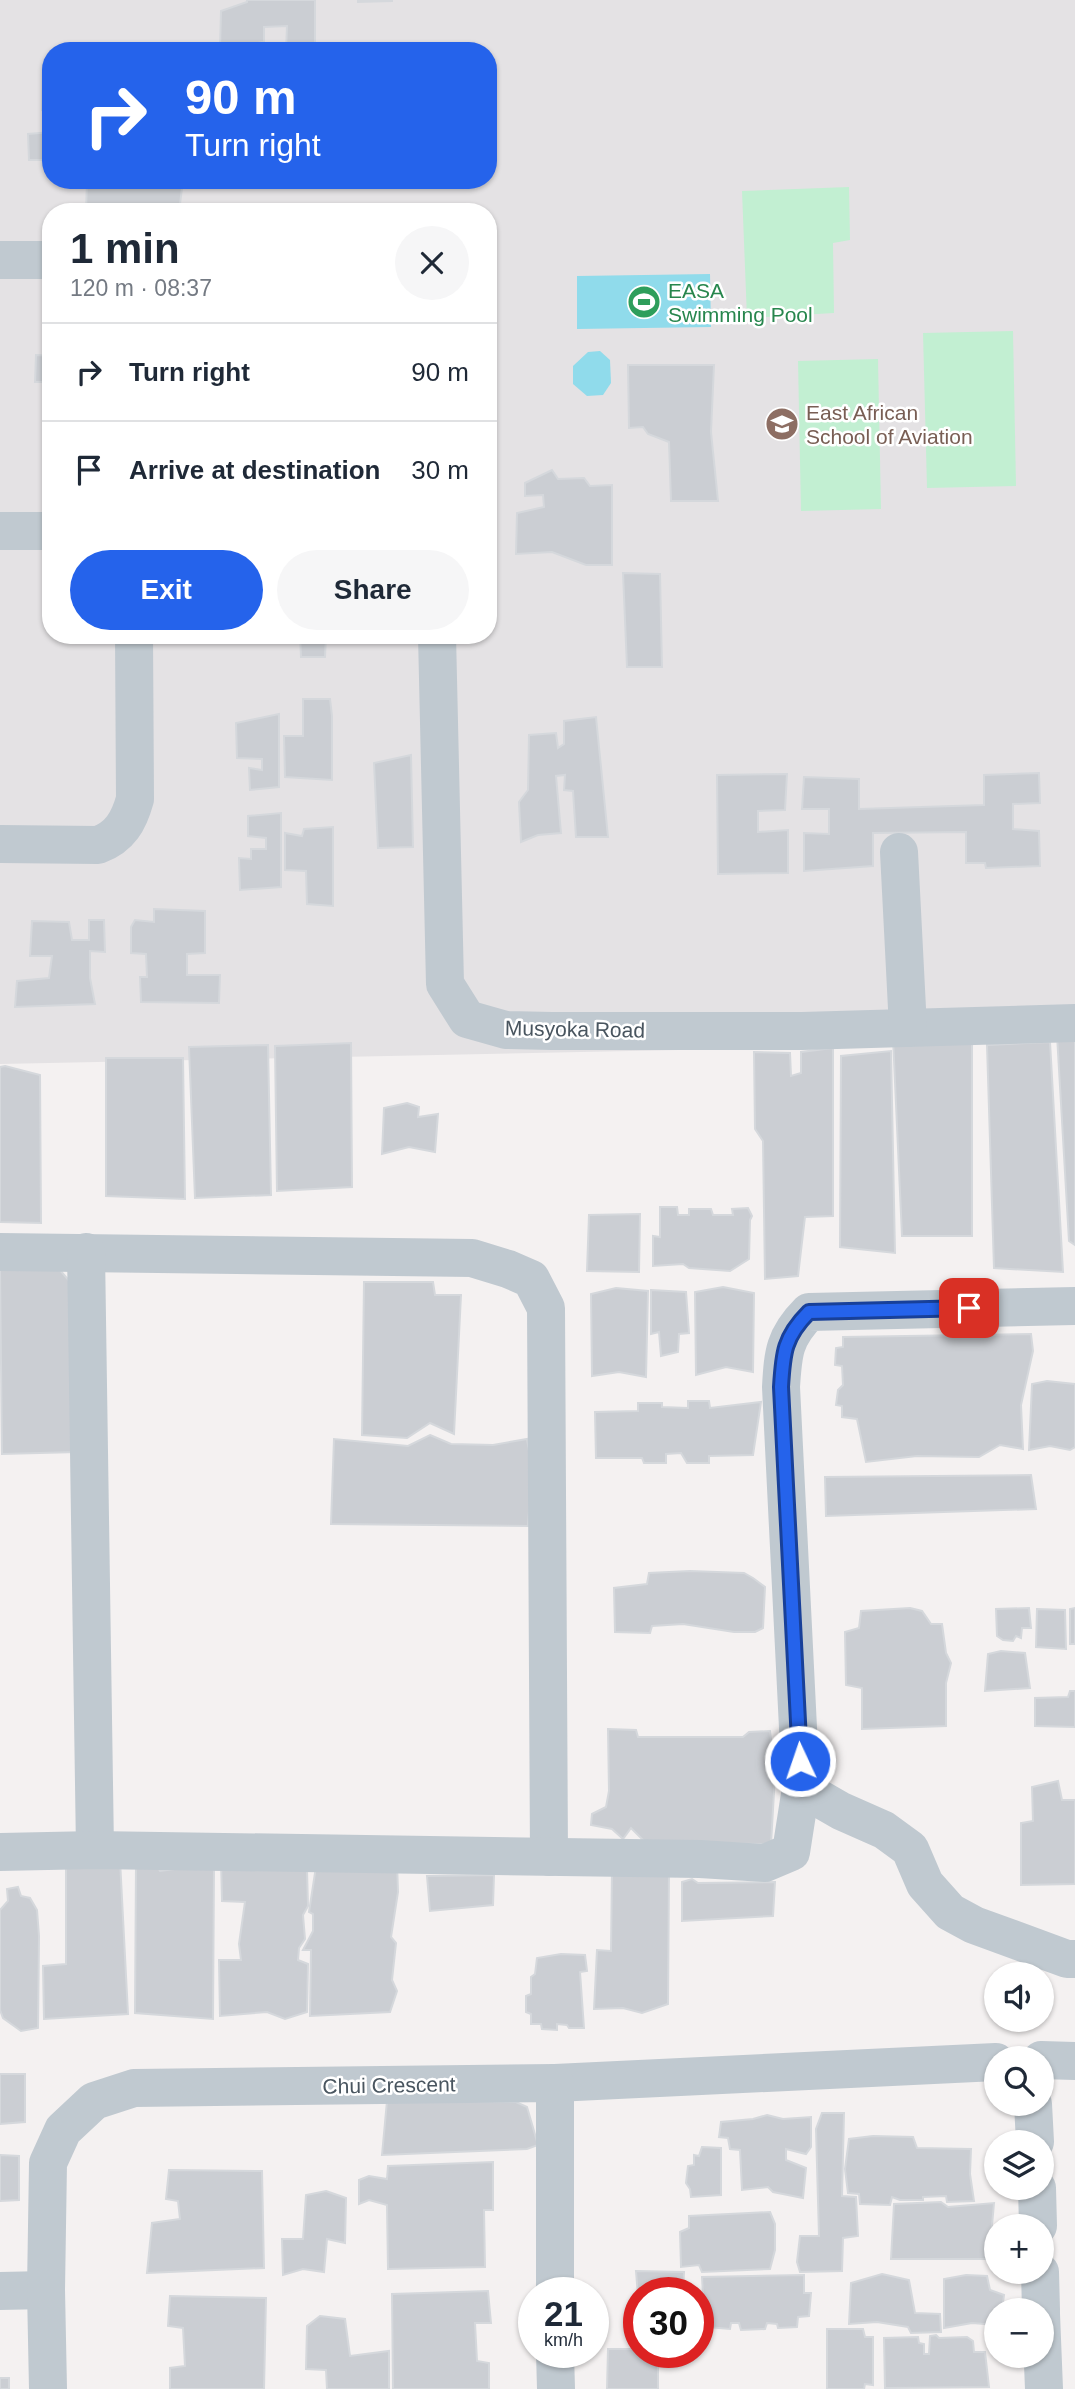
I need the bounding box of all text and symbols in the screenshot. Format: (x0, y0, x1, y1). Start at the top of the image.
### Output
icon: right (70, 70, 161, 161)
text: 90 m (185, 70, 297, 124)
text: Turn right (185, 127, 321, 163)
text: 1 min (70, 225, 180, 272)
button: close (395, 226, 469, 300)
text: 120 m · 08:37 (70, 275, 212, 301)
place label: EASA Swimming Pool (668, 279, 813, 326)
sports icon: EASA Swimming Pool (625, 283, 663, 321)
icon: right (70, 353, 108, 391)
text: Turn right (129, 357, 250, 387)
text: 90 m (411, 357, 469, 387)
place label: East African School of Aviation (806, 401, 973, 448)
school or university icon: East African School of Aviation (763, 405, 801, 443)
icon: arrive (70, 451, 108, 489)
text: Arrive at destination (129, 455, 380, 485)
text: 30 m (411, 455, 469, 485)
button: Exit (70, 550, 263, 630)
button: Share (277, 550, 469, 630)
street label: Musyoka Road (505, 1016, 645, 1042)
pin (939, 1278, 999, 1338)
icon: arrive (950, 1289, 988, 1327)
position arrow (763, 1724, 837, 1798)
map controls (984, 1962, 1054, 2368)
button: sound (984, 1962, 1054, 2032)
button: search (984, 2046, 1054, 2116)
street label: Chui Crescent (322, 2072, 456, 2098)
button: layers (984, 2130, 1054, 2200)
button: + (984, 2214, 1054, 2284)
speed limit sign: 30 (623, 2277, 714, 2368)
text: 21 (544, 2294, 583, 2333)
button: − (984, 2298, 1054, 2368)
text: km/h (544, 2330, 583, 2350)

